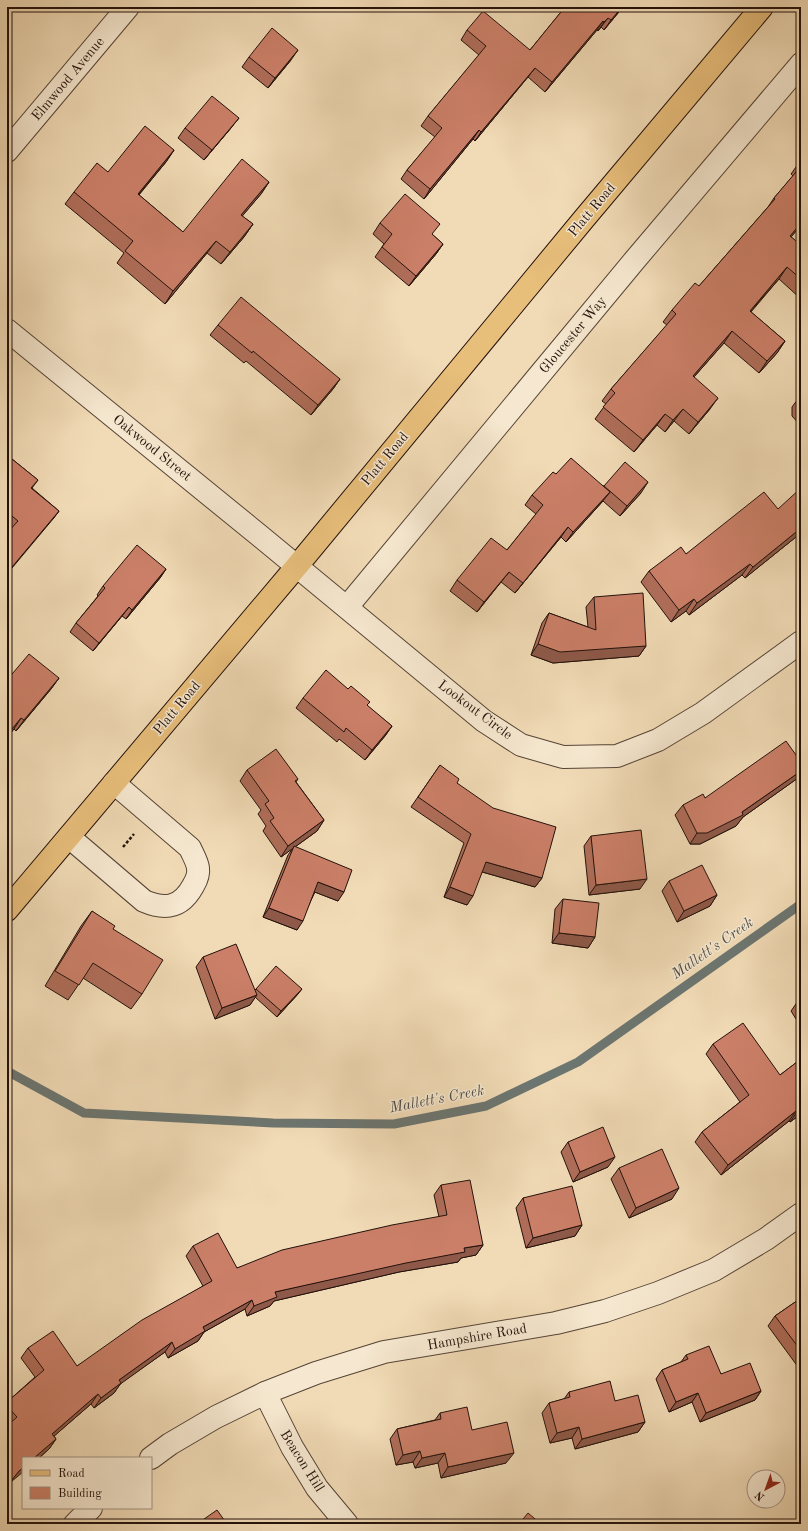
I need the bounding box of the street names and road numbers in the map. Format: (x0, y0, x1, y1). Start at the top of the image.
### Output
street label: Elmwood Avenue (29, 35, 107, 123)
street label: Platt Road (566, 181, 618, 239)
street label: Gloucester Way (537, 293, 610, 376)
street label: Oakwood Street (110, 412, 194, 484)
street label: Platt Road (359, 430, 411, 488)
street label: Lookout Circle (435, 678, 515, 742)
street label: Platt Road (151, 679, 203, 737)
street label: Hampshire Road (426, 1321, 528, 1353)
street label: Beacon Hill (278, 1428, 327, 1495)

